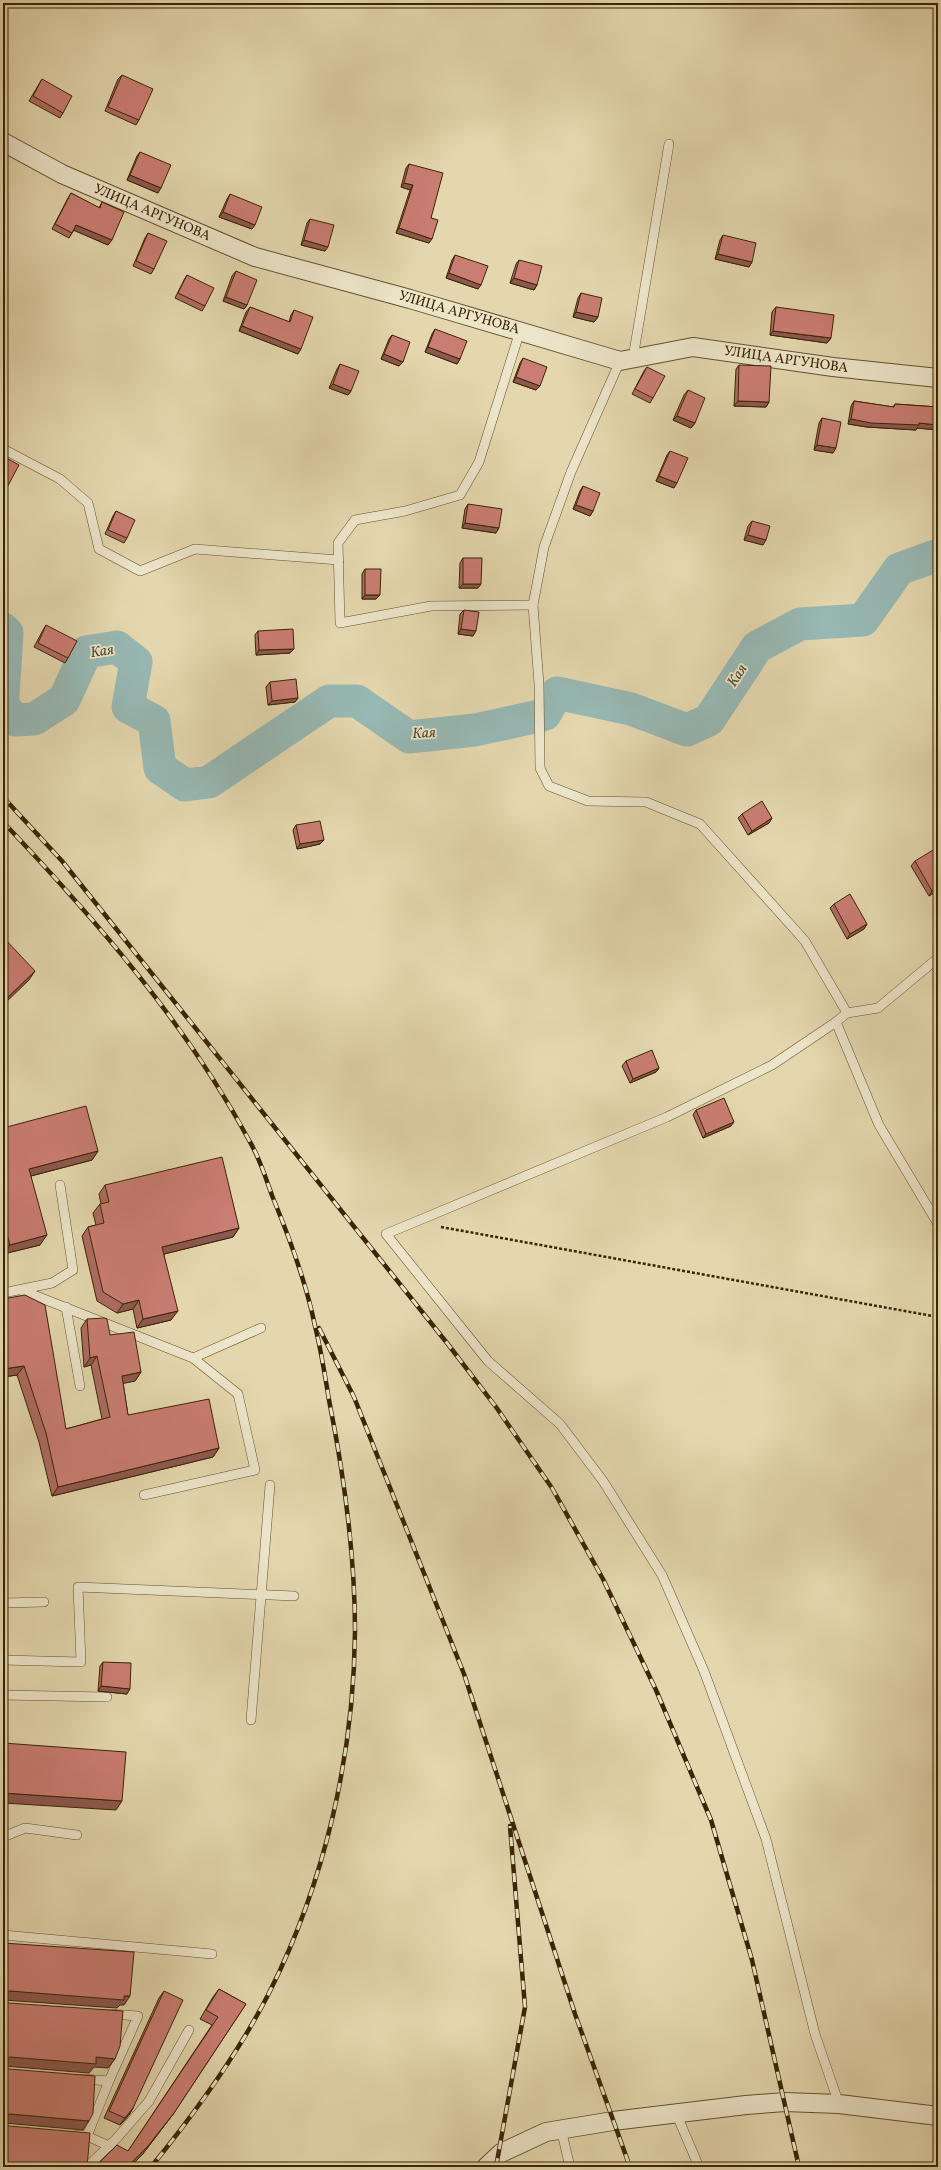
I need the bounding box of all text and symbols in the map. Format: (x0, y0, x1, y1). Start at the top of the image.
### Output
street label: УЛИЦА АРГУНОВА (91, 180, 213, 246)
street label: УЛИЦА АРГУНОВА (396, 287, 522, 339)
street label: УЛИЦА АРГУНОВА (723, 342, 849, 378)
water label: Кая (89, 640, 115, 664)
water label: Кая (723, 660, 753, 692)
water label: Кая (412, 723, 436, 745)

